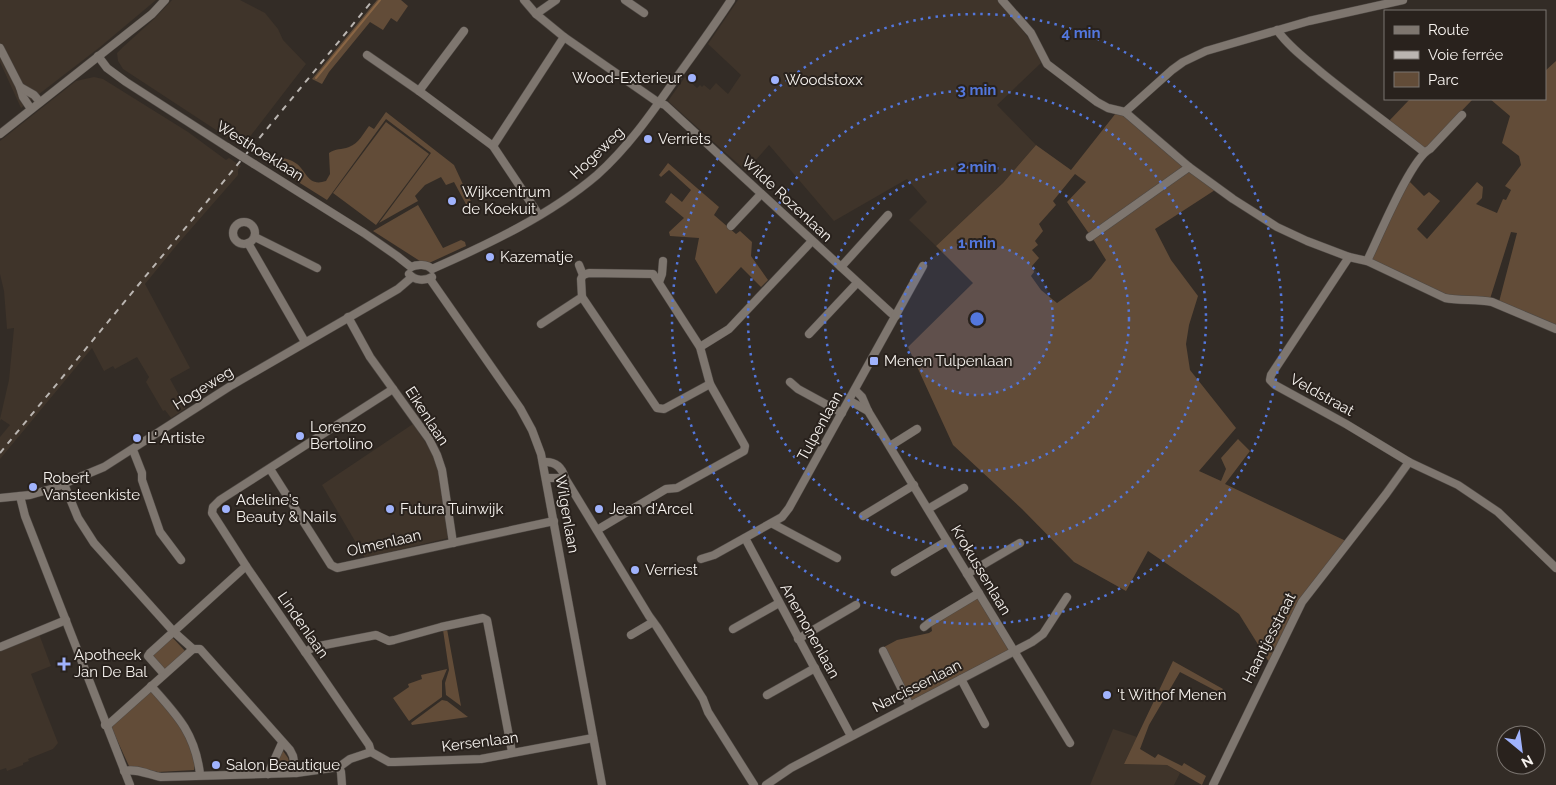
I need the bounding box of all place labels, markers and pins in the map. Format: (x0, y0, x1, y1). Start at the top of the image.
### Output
place label: Wood-Exterieur (572, 69, 683, 87)
place label: Woodstoxx (785, 71, 863, 89)
marker: Wood-Exterieur (686, 72, 698, 84)
marker: Woodstoxx (769, 74, 781, 86)
place label: Verriets (658, 130, 711, 148)
marker: Verriets (642, 133, 654, 145)
place label: Wijkcentrum de Koekuit (462, 183, 551, 218)
marker: Wijkcentrum de Koekuit (446, 195, 458, 207)
place label: Kazematje (500, 248, 573, 266)
marker: Kazematje (484, 251, 496, 263)
centre of rings (968, 310, 986, 328)
place label: Menen Tulpenlaan (884, 352, 1012, 370)
marker: Menen Tulpenlaan (868, 355, 880, 367)
place label: Lorenzo Bertolino (310, 418, 373, 453)
place label: L' Artiste (147, 429, 205, 447)
marker: Lorenzo Bertolino (294, 430, 306, 442)
marker: L' Artiste (131, 432, 143, 444)
place label: Robert Vansteenkiste (43, 469, 140, 504)
marker: Robert Vansteenkiste (27, 481, 39, 493)
place label: Adeline's Beauty & Nails (236, 491, 337, 526)
place label: Futura Tuinwijk (400, 500, 503, 518)
place label: Jean d'Arcel (609, 500, 694, 518)
marker: Adeline's Beauty & Nails (220, 503, 232, 515)
marker: Futura Tuinwijk (384, 503, 396, 515)
marker: Jean d'Arcel (593, 503, 605, 515)
place label: Verriest (645, 561, 698, 579)
marker: Verriest (629, 564, 641, 576)
place label: Apotheek Jan De Bal (74, 646, 148, 681)
marker: Apotheek Jan De Bal (58, 658, 70, 670)
place label: 't Withof Menen (1117, 686, 1226, 704)
marker: 't Withof Menen (1101, 689, 1113, 701)
place label: Salon Beautique (226, 756, 340, 774)
marker: Salon Beautique (210, 759, 222, 771)

